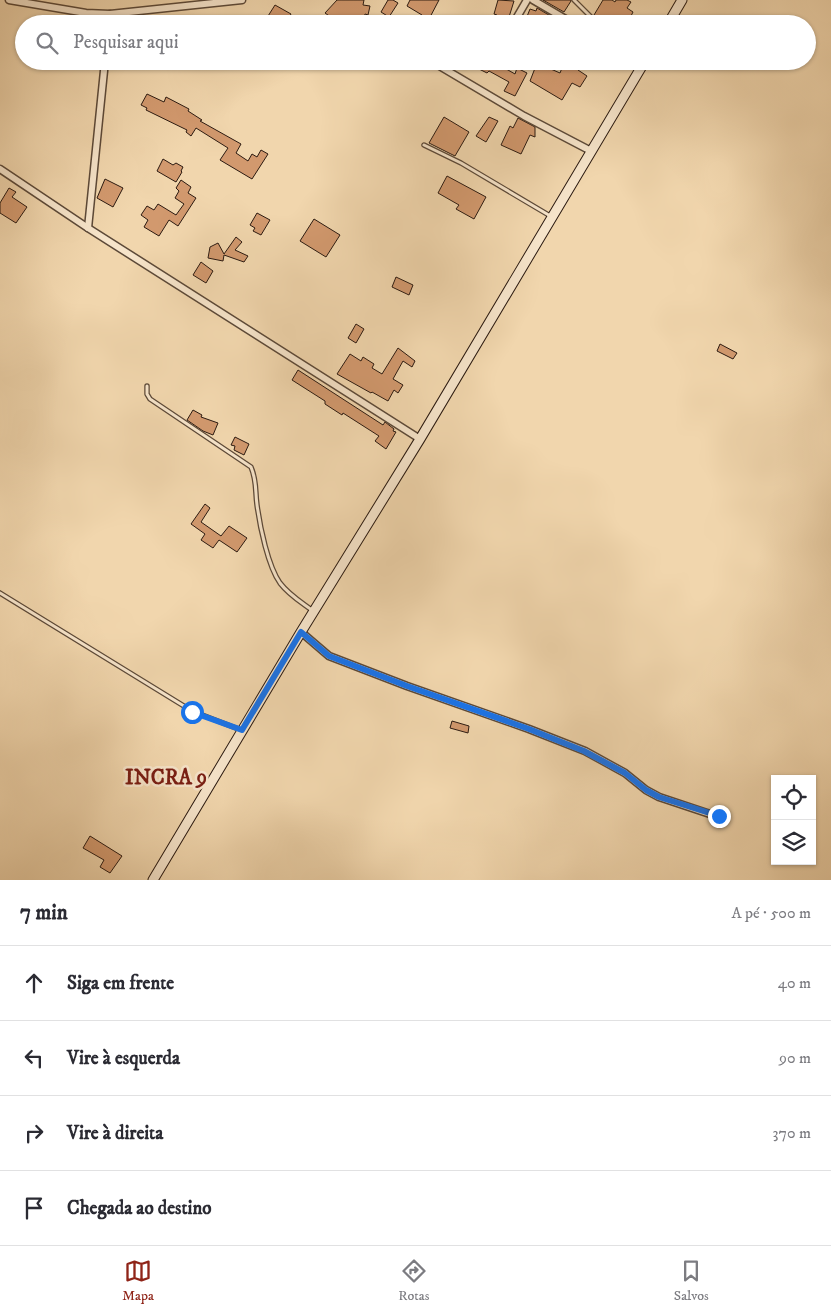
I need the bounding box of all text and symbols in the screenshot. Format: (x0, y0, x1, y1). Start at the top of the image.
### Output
search box (15, 15, 816, 70)
icon: search (33, 29, 61, 57)
text: Pesquisar aqui (73, 31, 179, 54)
route start (181, 701, 204, 724)
district label: INCRA 9 (125, 765, 207, 791)
map controls (771, 775, 816, 865)
button: locate (771, 775, 816, 820)
route end (708, 805, 731, 828)
button: layers (771, 820, 816, 865)
text: 7 min (20, 900, 68, 926)
text: A pé · 500 m (731, 903, 811, 923)
icon: ahead (20, 969, 48, 997)
text: Siga em frente (67, 972, 174, 995)
text: 40 m (778, 973, 811, 993)
icon: left (20, 1044, 48, 1072)
text: Vire à esquerda (67, 1047, 180, 1070)
text: 90 m (779, 1048, 811, 1068)
icon: right (20, 1119, 48, 1147)
text: Vire à direita (67, 1122, 163, 1145)
text: 370 m (773, 1123, 811, 1143)
icon: arrive (20, 1194, 48, 1222)
text: Chegada ao destino (67, 1197, 212, 1220)
tab: Mapa (122, 1257, 154, 1305)
tab: Rotas (398, 1257, 429, 1305)
tab: Salvos (674, 1257, 709, 1305)

